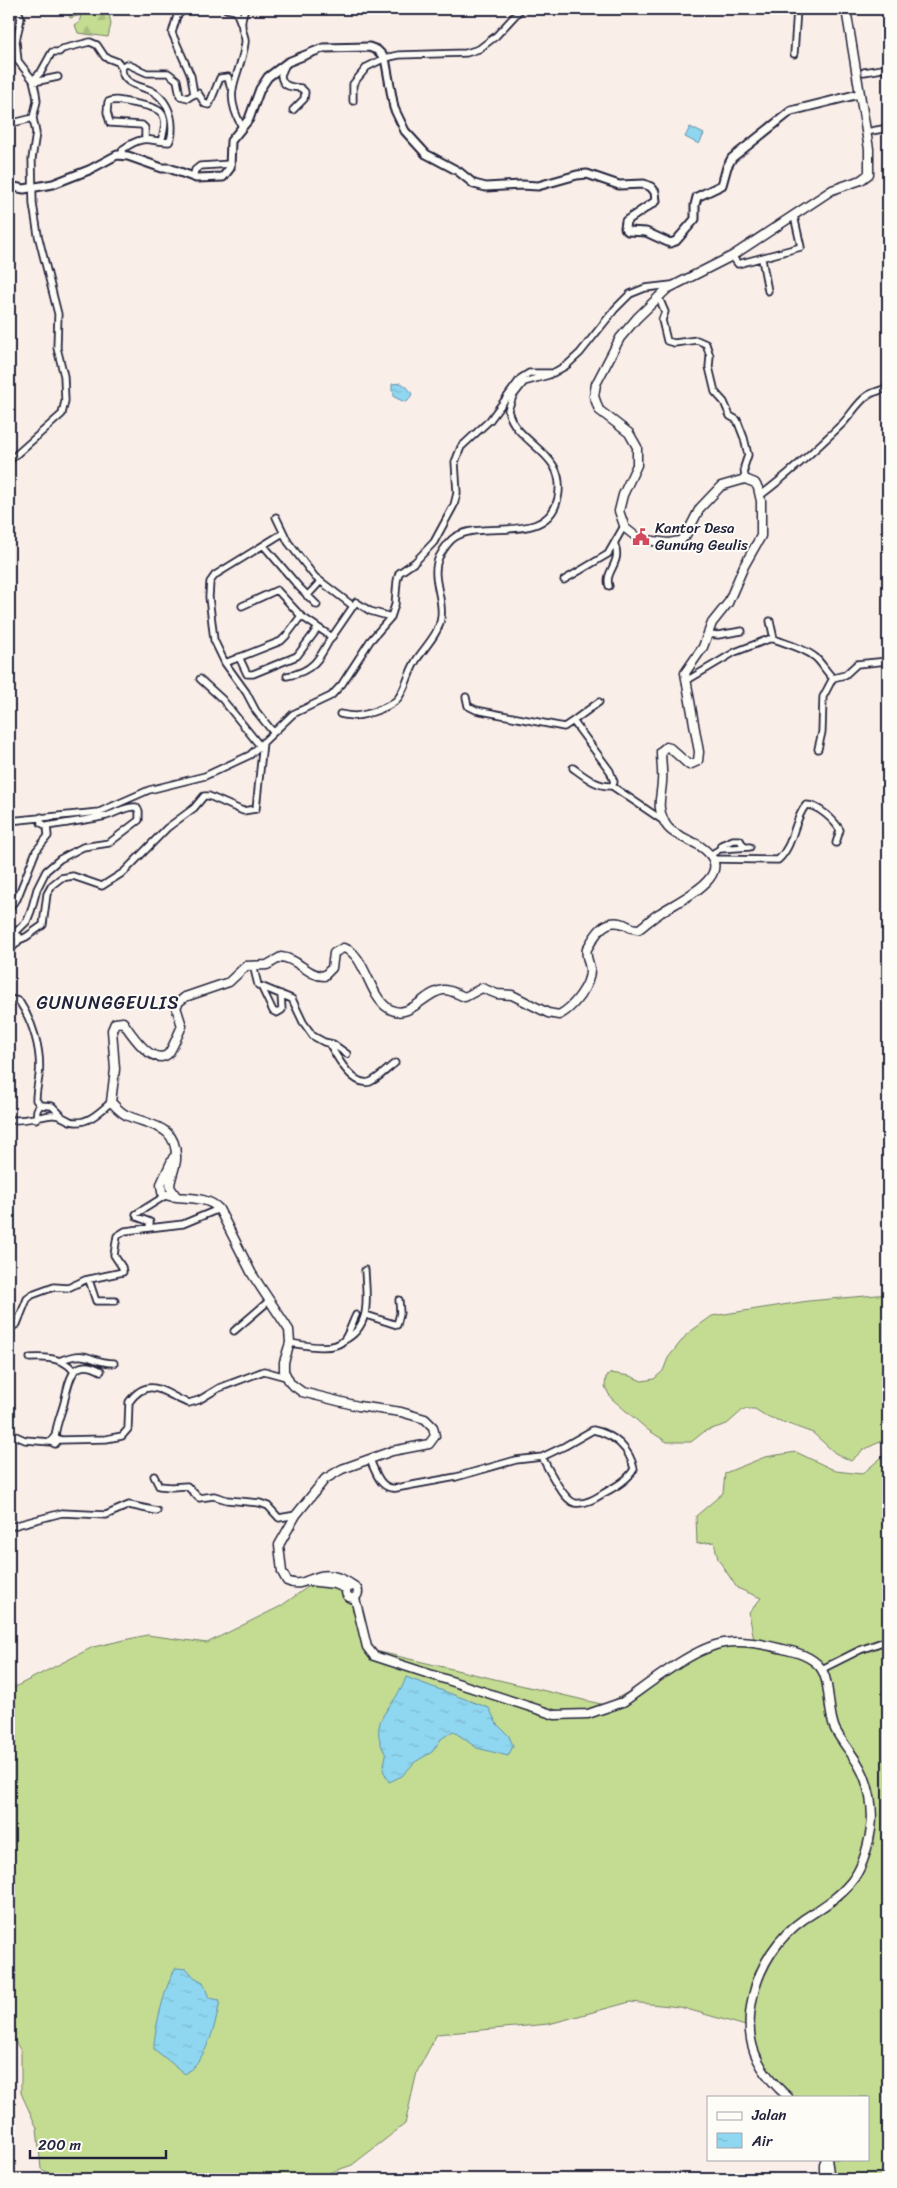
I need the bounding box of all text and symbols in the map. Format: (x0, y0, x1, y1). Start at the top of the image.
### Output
place label: Kantor Desa Gunung Geulis (655, 515, 748, 558)
public building icon: Kantor Desa Gunung Geulis (631, 527, 651, 547)
district label: GUNUNGGEULIS (36, 987, 180, 1019)
legend (707, 2096, 870, 2160)
text: Jalan (751, 2102, 786, 2128)
scale bar (30, 2128, 166, 2160)
text: Air (751, 2128, 773, 2154)
text: 200 m (38, 2132, 82, 2158)

